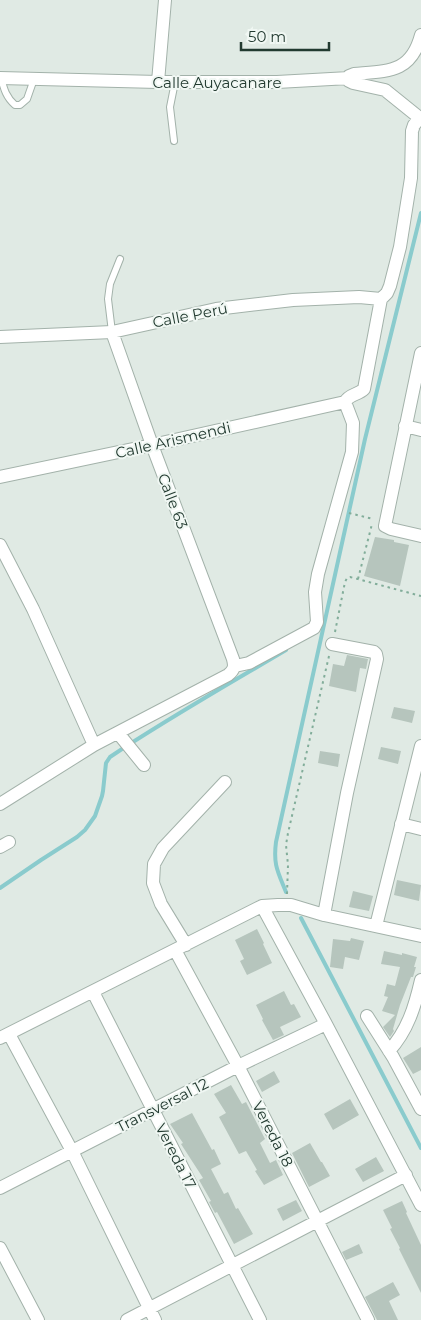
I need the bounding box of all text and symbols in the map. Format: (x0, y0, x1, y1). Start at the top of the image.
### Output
scale bar (241, 20, 328, 52)
text: 50 m (248, 27, 286, 46)
street label: Calle Auyacanare (153, 73, 281, 92)
street label: Calle Perú (151, 298, 229, 332)
street label: Calle Arismendi (113, 417, 233, 463)
street label: Calle 63 (154, 471, 192, 531)
street label: Transversal 12 (113, 1074, 211, 1136)
street label: Vereda 18 (248, 1098, 298, 1170)
street label: Vereda 17 (151, 1120, 201, 1192)

